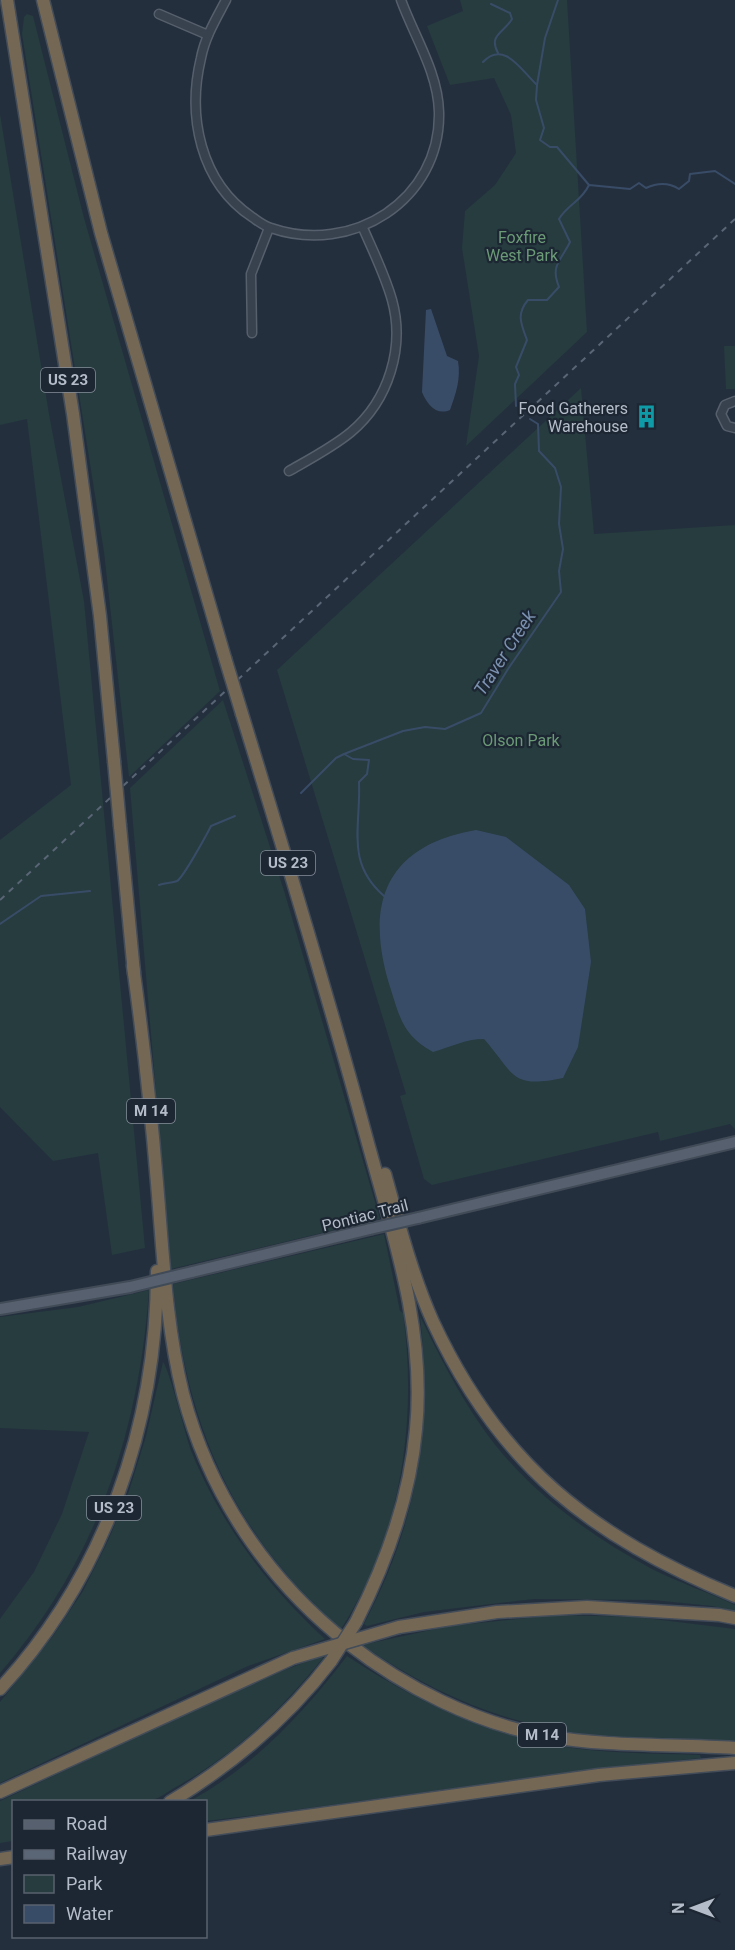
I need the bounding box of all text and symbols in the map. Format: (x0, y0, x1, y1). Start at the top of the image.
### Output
park label: Foxfire West Park (486, 228, 559, 265)
road number: US 23 (41, 368, 95, 392)
place label: Food Gatherers Warehouse (519, 399, 628, 436)
building icon: Food Gatherers Warehouse (633, 404, 659, 430)
water label: Traver Creek (469, 605, 540, 699)
park label: Olson Park (482, 731, 561, 750)
road number: US 23 (261, 851, 315, 875)
road number: M 14 (127, 1099, 175, 1123)
street label: Pontiac Trail (320, 1196, 410, 1235)
road number: US 23 (87, 1496, 141, 1520)
road number: M 14 (518, 1723, 566, 1747)
legend (12, 1800, 207, 1938)
text: Road (66, 1813, 107, 1834)
text: Railway (66, 1843, 128, 1864)
text: Park (66, 1873, 103, 1894)
north arrow (663, 1878, 723, 1938)
text: N (669, 1902, 688, 1914)
text: Water (66, 1903, 113, 1924)

